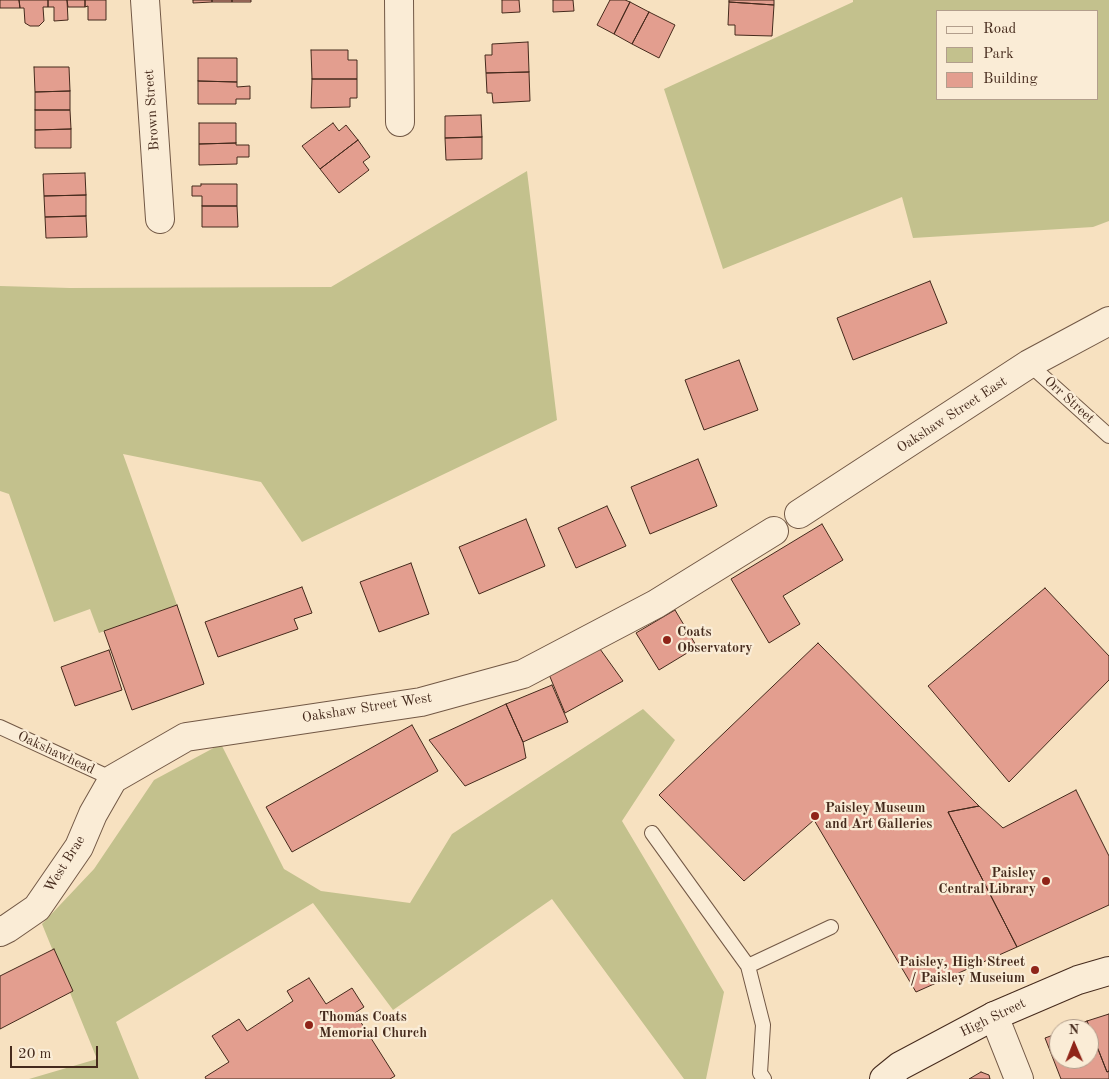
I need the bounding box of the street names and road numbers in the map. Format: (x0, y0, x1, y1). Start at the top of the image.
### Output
street label: Brown Street (141, 69, 163, 151)
street label: Oakshaw Street East (894, 373, 1010, 457)
street label: Orr Street (1040, 373, 1098, 427)
street label: Oakshaw Street West (301, 689, 433, 727)
street label: Oakshawhead (15, 728, 97, 778)
street label: West Brae (41, 833, 89, 895)
street label: High Street (957, 995, 1029, 1041)

